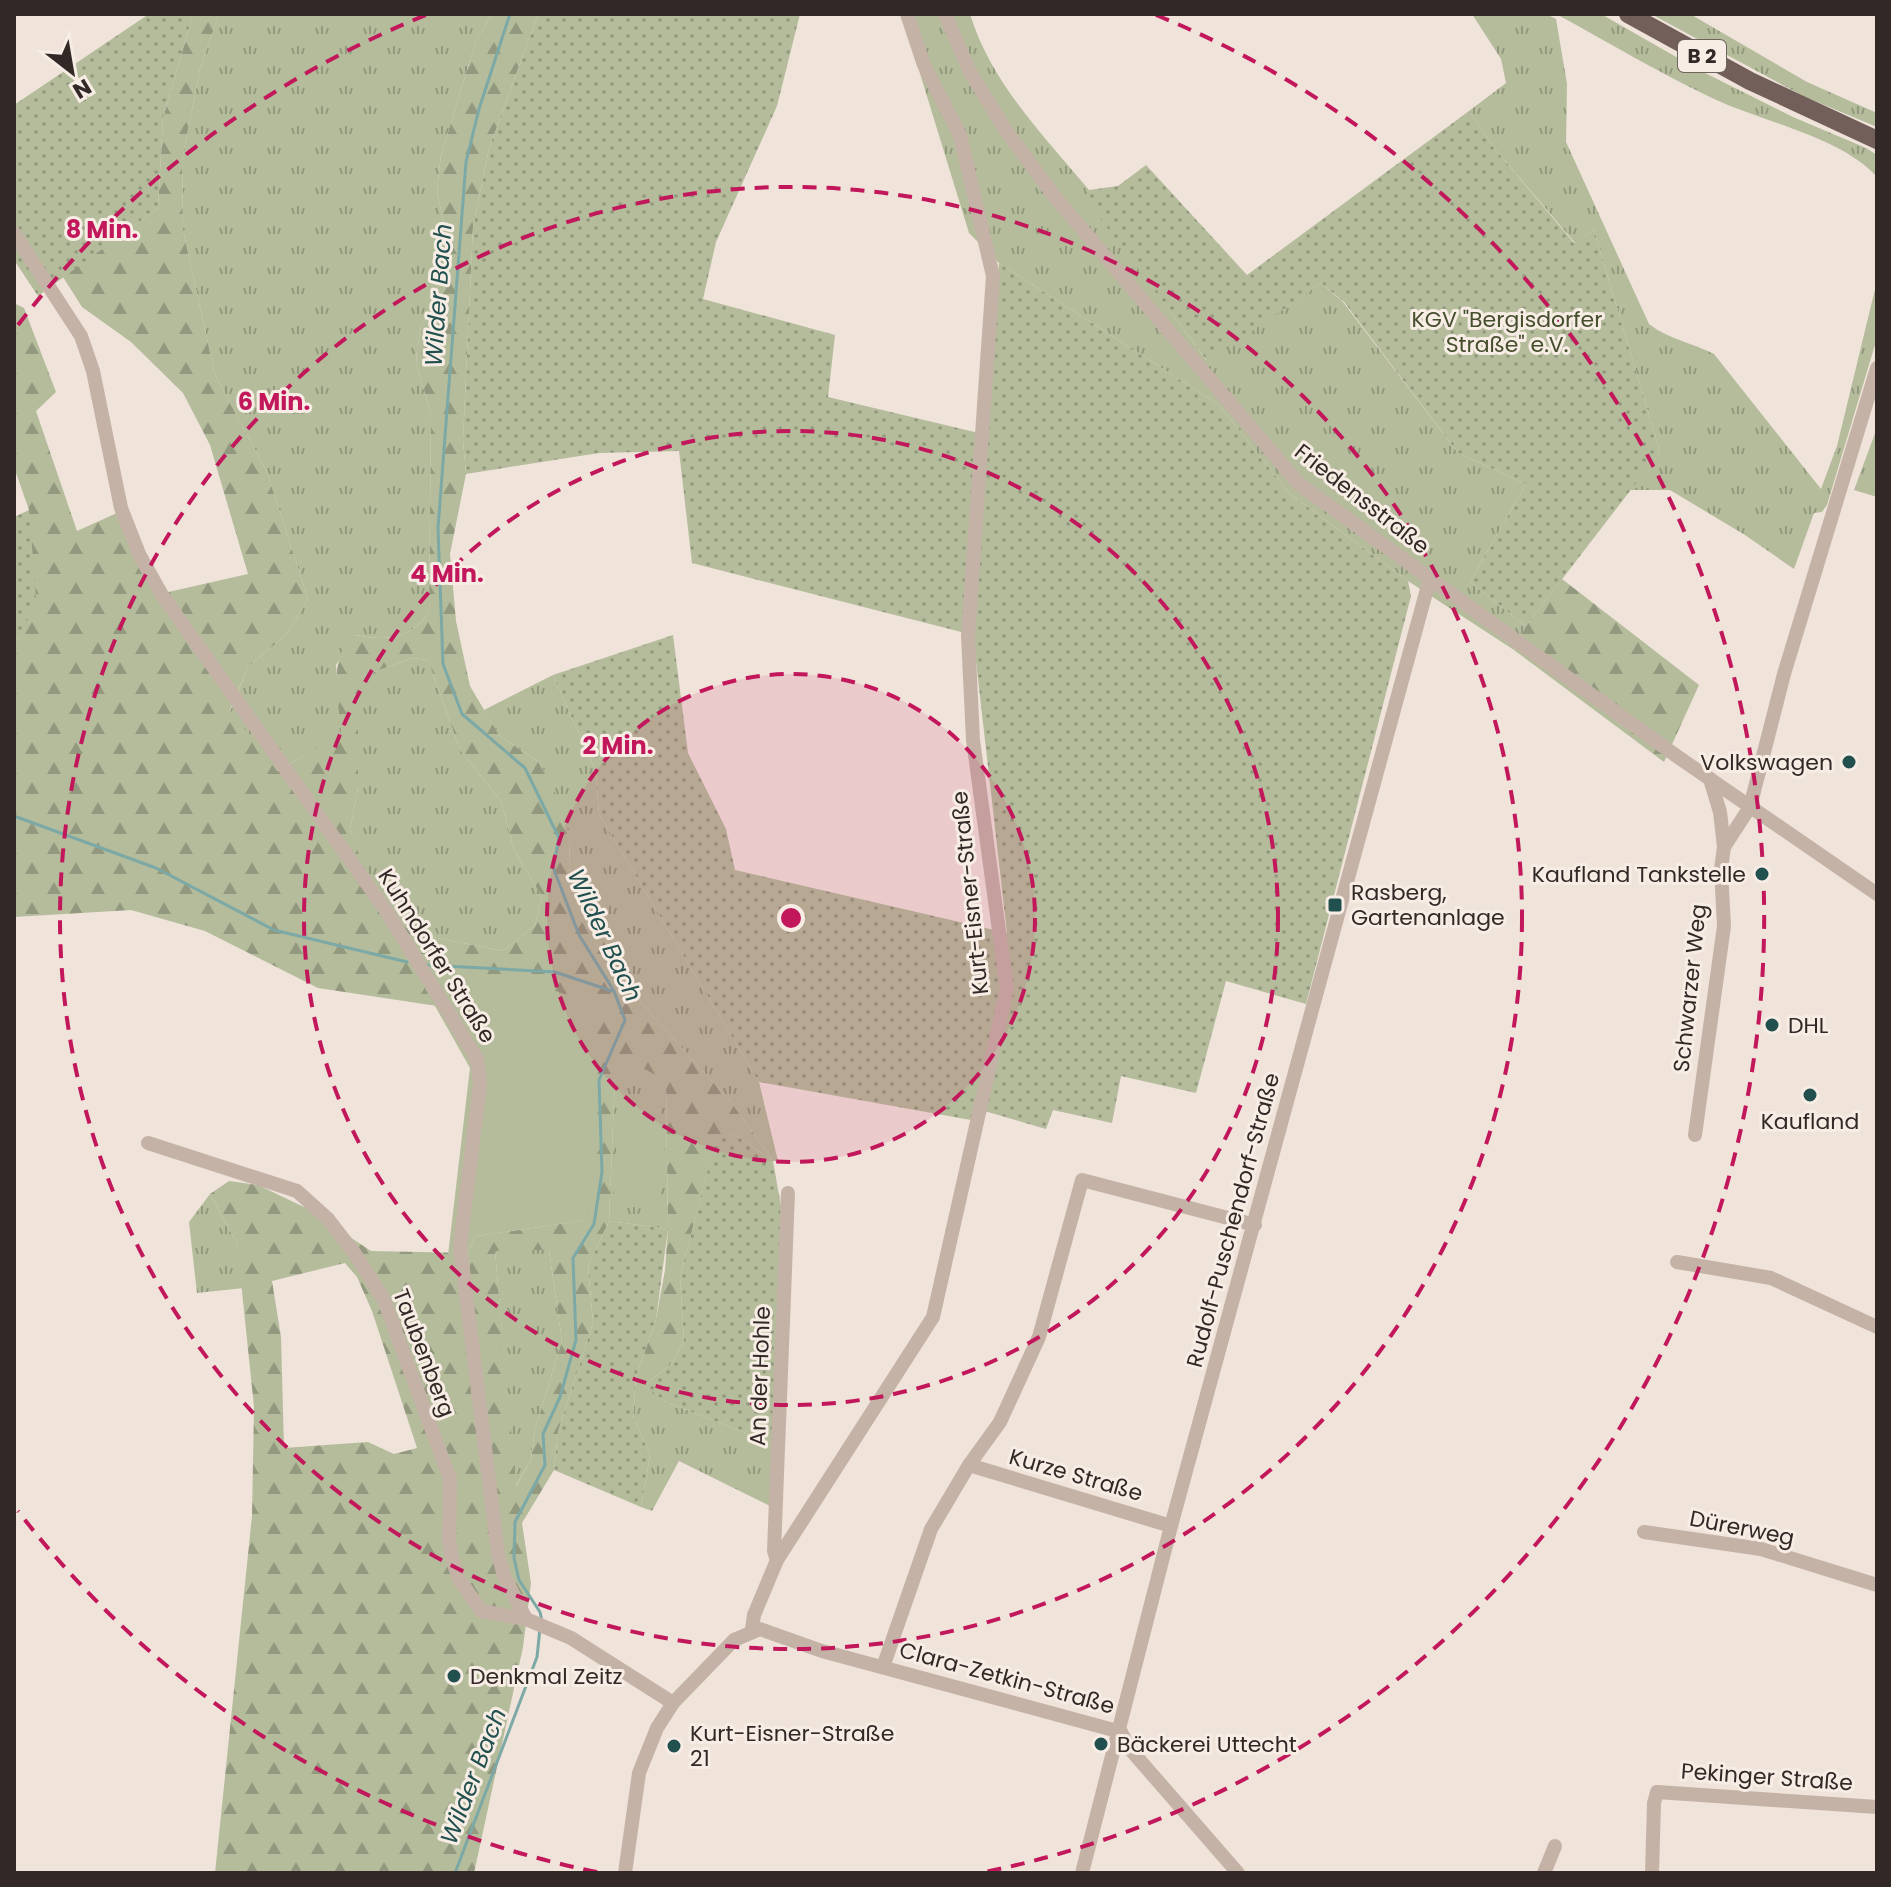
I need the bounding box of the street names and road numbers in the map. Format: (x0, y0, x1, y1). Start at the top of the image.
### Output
road number: B 2 (1678, 40, 1726, 72)
street label: Friedensstraße (1288, 436, 1436, 562)
street label: Kurt-Eisner-Straße (944, 790, 996, 996)
street label: Kuhndorfer Straße (371, 863, 503, 1049)
street label: Schwarzer Weg (1666, 902, 1714, 1074)
street label: Rudolf-Puschendorf-Straße (1179, 1069, 1287, 1371)
street label: Taubenberg (385, 1284, 463, 1422)
street label: An der Hohle (742, 1306, 778, 1446)
street label: Kurze Straße (1006, 1441, 1146, 1509)
street label: Dürerweg (1687, 1503, 1797, 1553)
street label: Clara-Zetkin-Straße (896, 1634, 1118, 1722)
street label: Pekinger Straße (1680, 1756, 1854, 1798)

